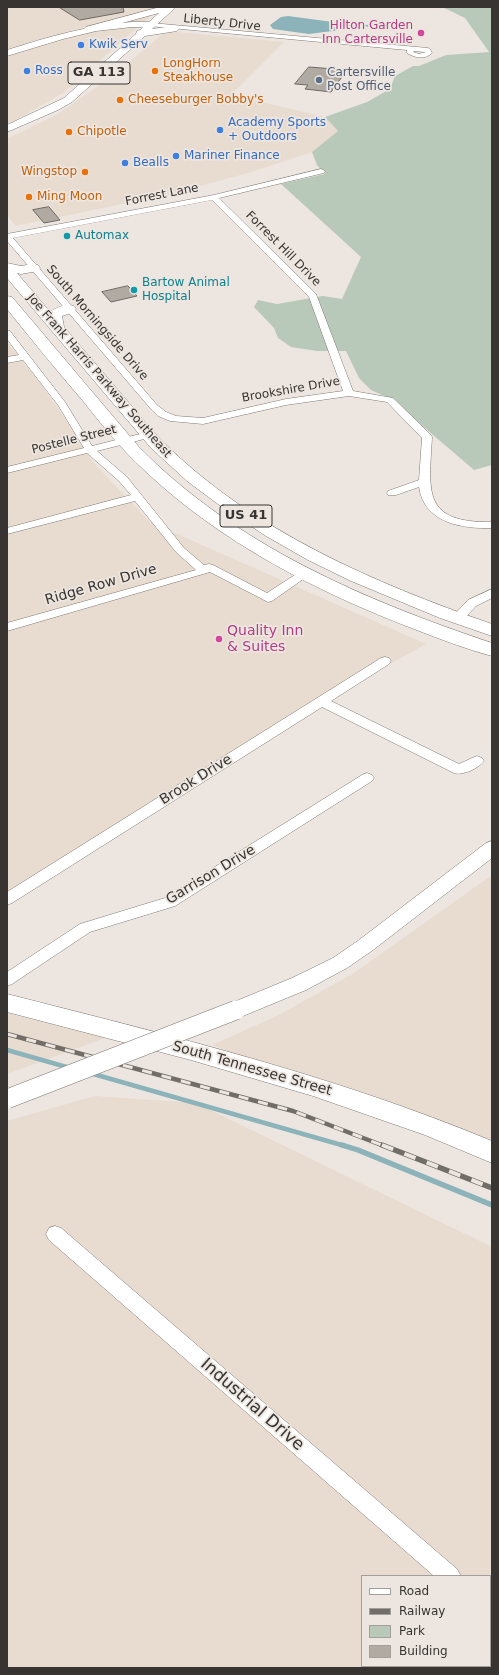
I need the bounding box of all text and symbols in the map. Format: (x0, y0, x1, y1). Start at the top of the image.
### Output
street label: Liberty Drive (183, 12, 261, 34)
place label: Hilton Garden Inn Cartersville (322, 19, 413, 47)
marker: Hilton Garden Inn Cartersville (416, 28, 426, 38)
place label: Kwik Serv (89, 38, 148, 52)
marker: Kwik Serv (76, 40, 86, 50)
place label: LongHorn Steakhouse (163, 57, 233, 85)
road number: GA 113 (68, 62, 130, 84)
place label: Ross (35, 64, 63, 78)
marker: Ross (22, 66, 32, 76)
marker: LongHorn Steakhouse (150, 66, 160, 76)
place label: Cartersville Post Office (327, 66, 395, 94)
marker: Cartersville Post Office (314, 75, 324, 85)
place label: Cheeseburger Bobby's (128, 93, 264, 107)
marker: Cheeseburger Bobby's (115, 95, 125, 105)
place label: Academy Sports + Outdoors (228, 116, 326, 144)
place label: Chipotle (77, 125, 127, 139)
marker: Academy Sports + Outdoors (215, 125, 225, 135)
marker: Chipotle (64, 127, 74, 137)
place label: Mariner Finance (184, 149, 280, 163)
marker: Mariner Finance (171, 151, 181, 161)
place label: Bealls (133, 156, 169, 170)
marker: Bealls (120, 158, 130, 168)
place label: Wingstop (21, 165, 77, 179)
marker: Wingstop (80, 167, 90, 177)
street label: Forrest Lane (124, 181, 200, 209)
place label: Ming Moon (37, 190, 102, 204)
marker: Ming Moon (24, 192, 34, 202)
street label: Forrest Hill Drive (242, 208, 324, 290)
place label: Automax (75, 229, 129, 243)
marker: Automax (62, 231, 72, 241)
street label: South Morningside Drive (43, 263, 151, 383)
place label: Bartow Animal Hospital (142, 276, 230, 304)
marker: Bartow Animal Hospital (129, 285, 139, 295)
street label: Joe Frank Harris Parkway Southeast (24, 291, 174, 461)
street label: Brookshire Drive (241, 374, 341, 406)
street label: Postelle Street (30, 423, 118, 457)
road number: US 41 (220, 505, 272, 527)
street label: Ridge Row Drive (43, 561, 159, 609)
place label: Quality Inn & Suites (227, 623, 303, 656)
marker: Quality Inn & Suites (214, 634, 224, 644)
street label: Brook Drive (157, 751, 235, 809)
street label: Garrison Drive (163, 842, 259, 908)
street label: South Tennessee Street (170, 1038, 334, 1100)
street label: Industrial Drive (196, 1355, 308, 1455)
legend (361, 1575, 491, 1667)
text: Road (399, 1584, 429, 1598)
text: Railway (399, 1604, 445, 1618)
text: Park (399, 1624, 425, 1638)
text: Building (399, 1644, 448, 1658)

